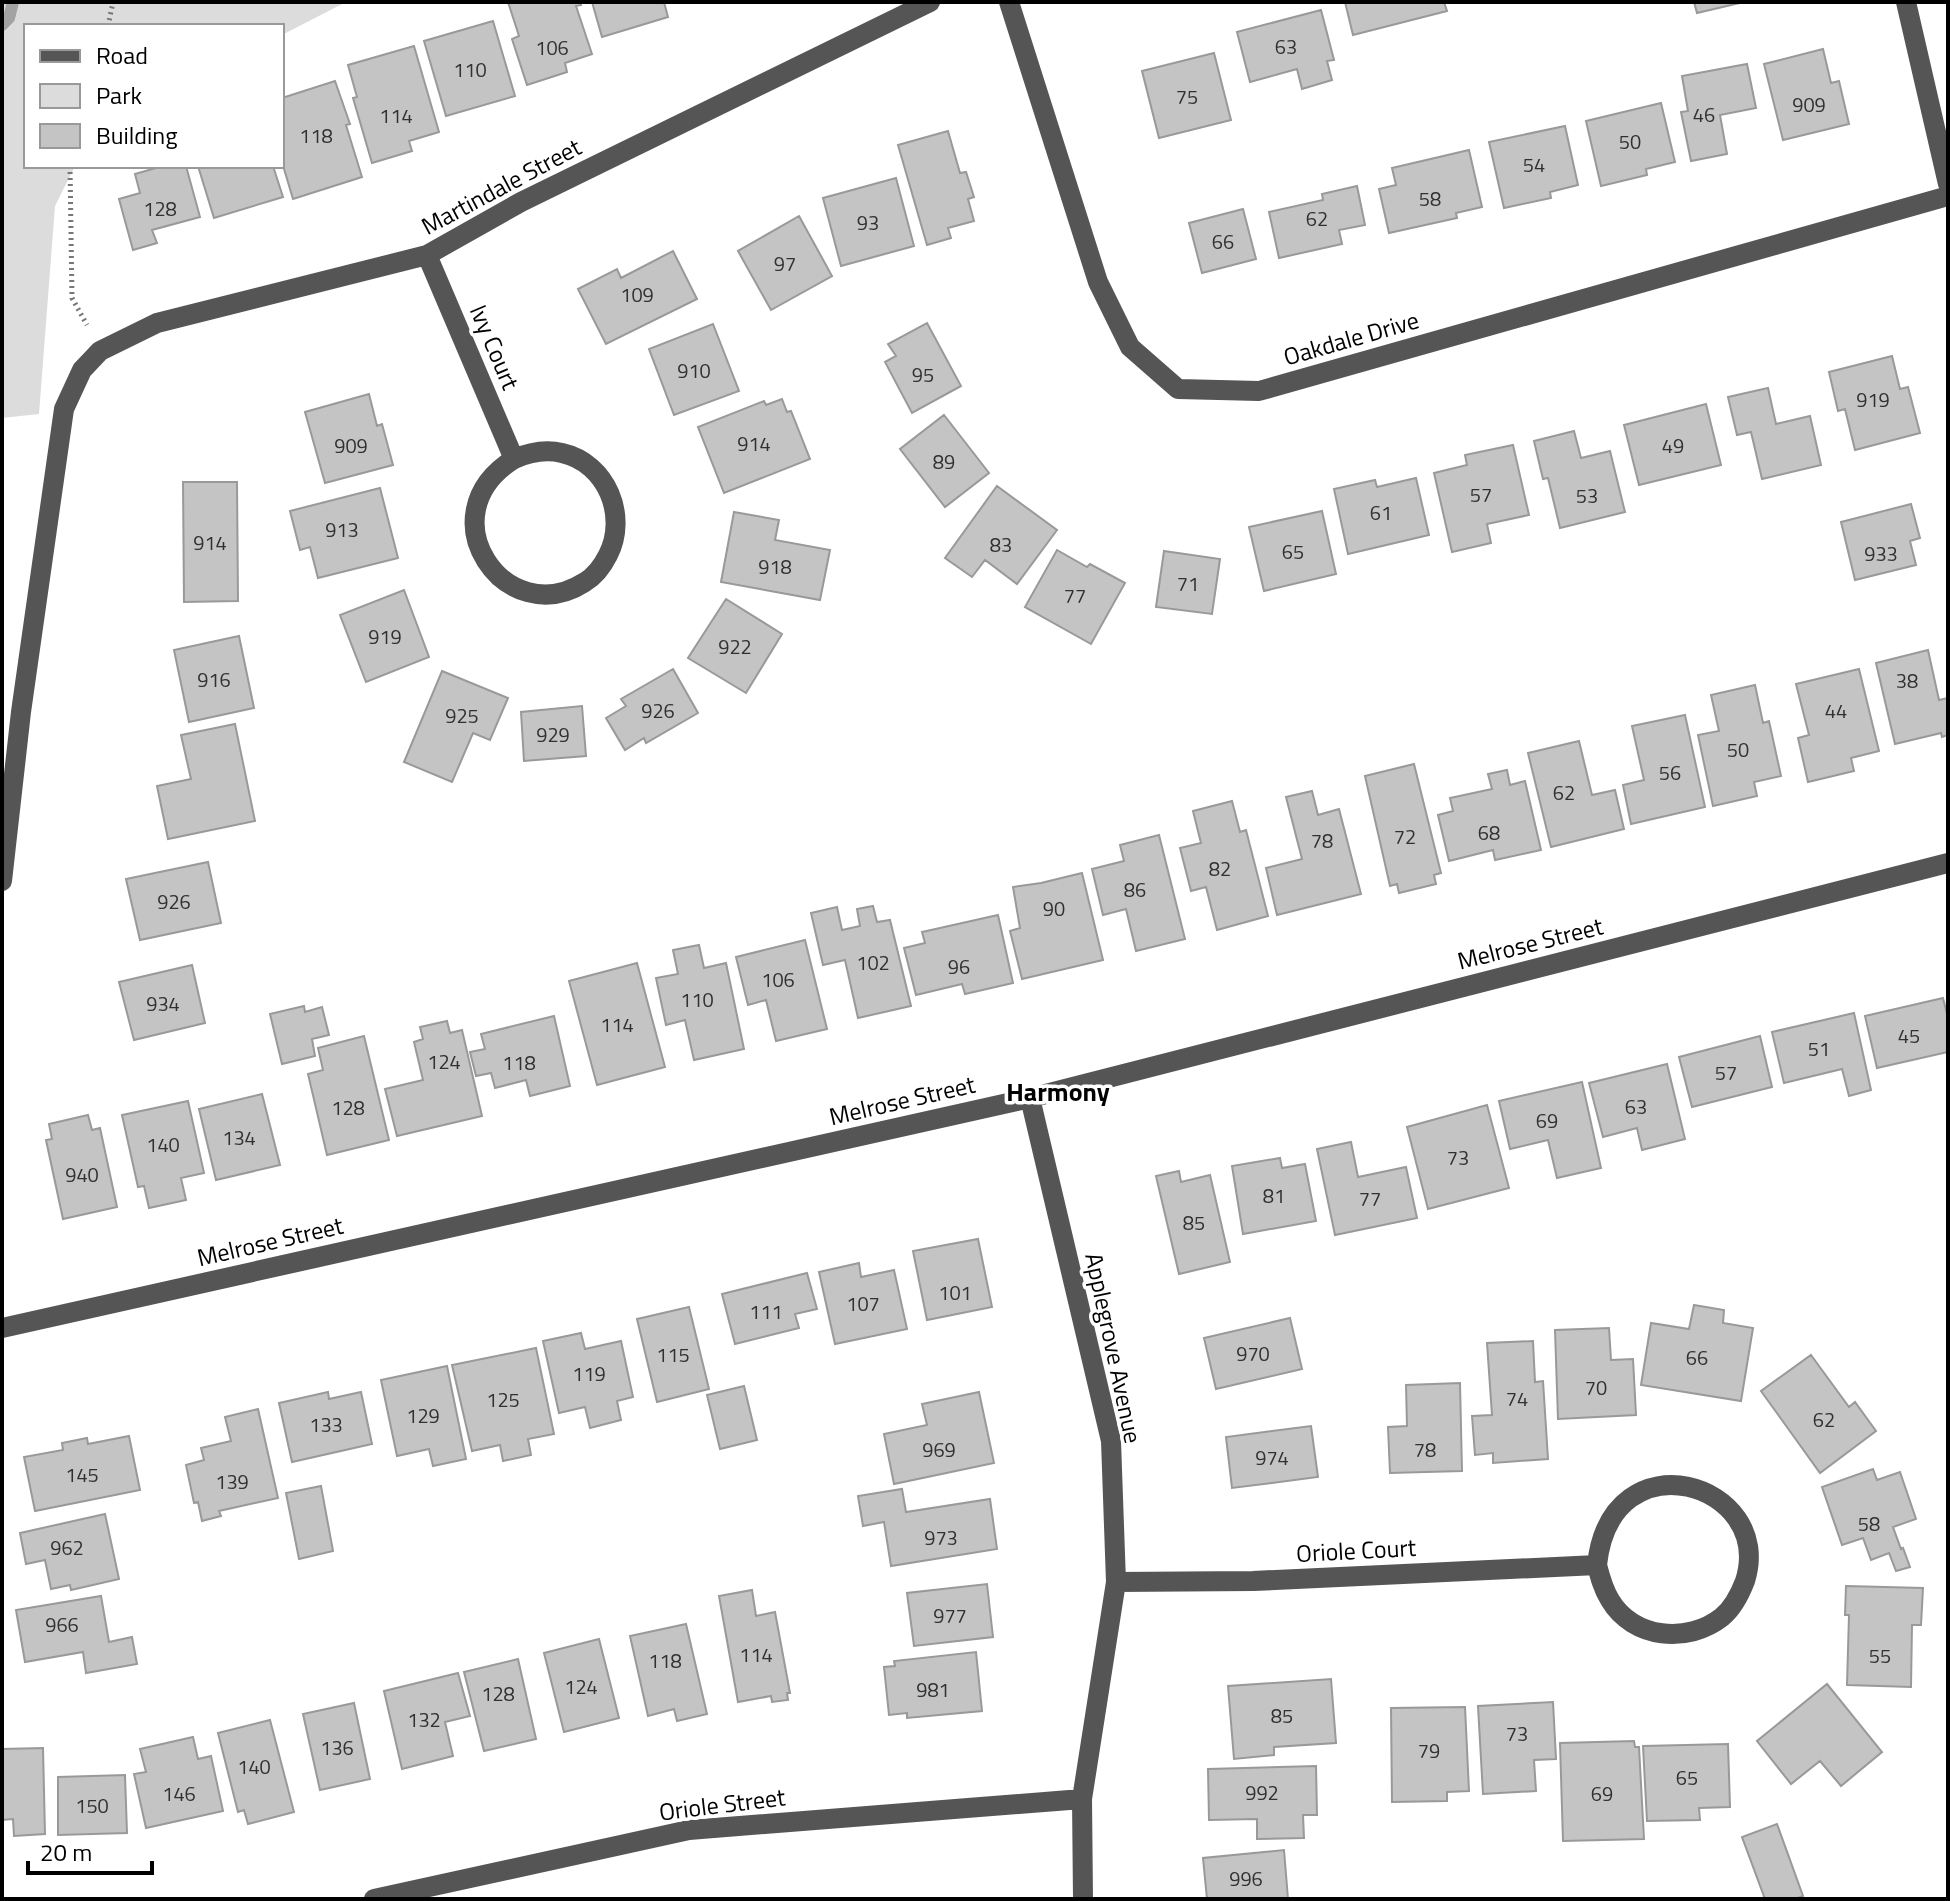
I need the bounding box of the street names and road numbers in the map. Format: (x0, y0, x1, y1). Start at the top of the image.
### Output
street label: Martindale Street (415, 128, 588, 243)
street label: Ivy Court (461, 299, 529, 396)
street label: Oakdale Drive (1279, 302, 1423, 374)
street label: Melrose Street (1453, 907, 1607, 978)
street label: Melrose Street (825, 1066, 979, 1134)
street label: Melrose Street (193, 1207, 347, 1275)
street label: Applegrove Avenue (1076, 1249, 1152, 1447)
street label: Oriole Court (1295, 1529, 1417, 1571)
street label: Oriole Street (657, 1778, 788, 1830)

